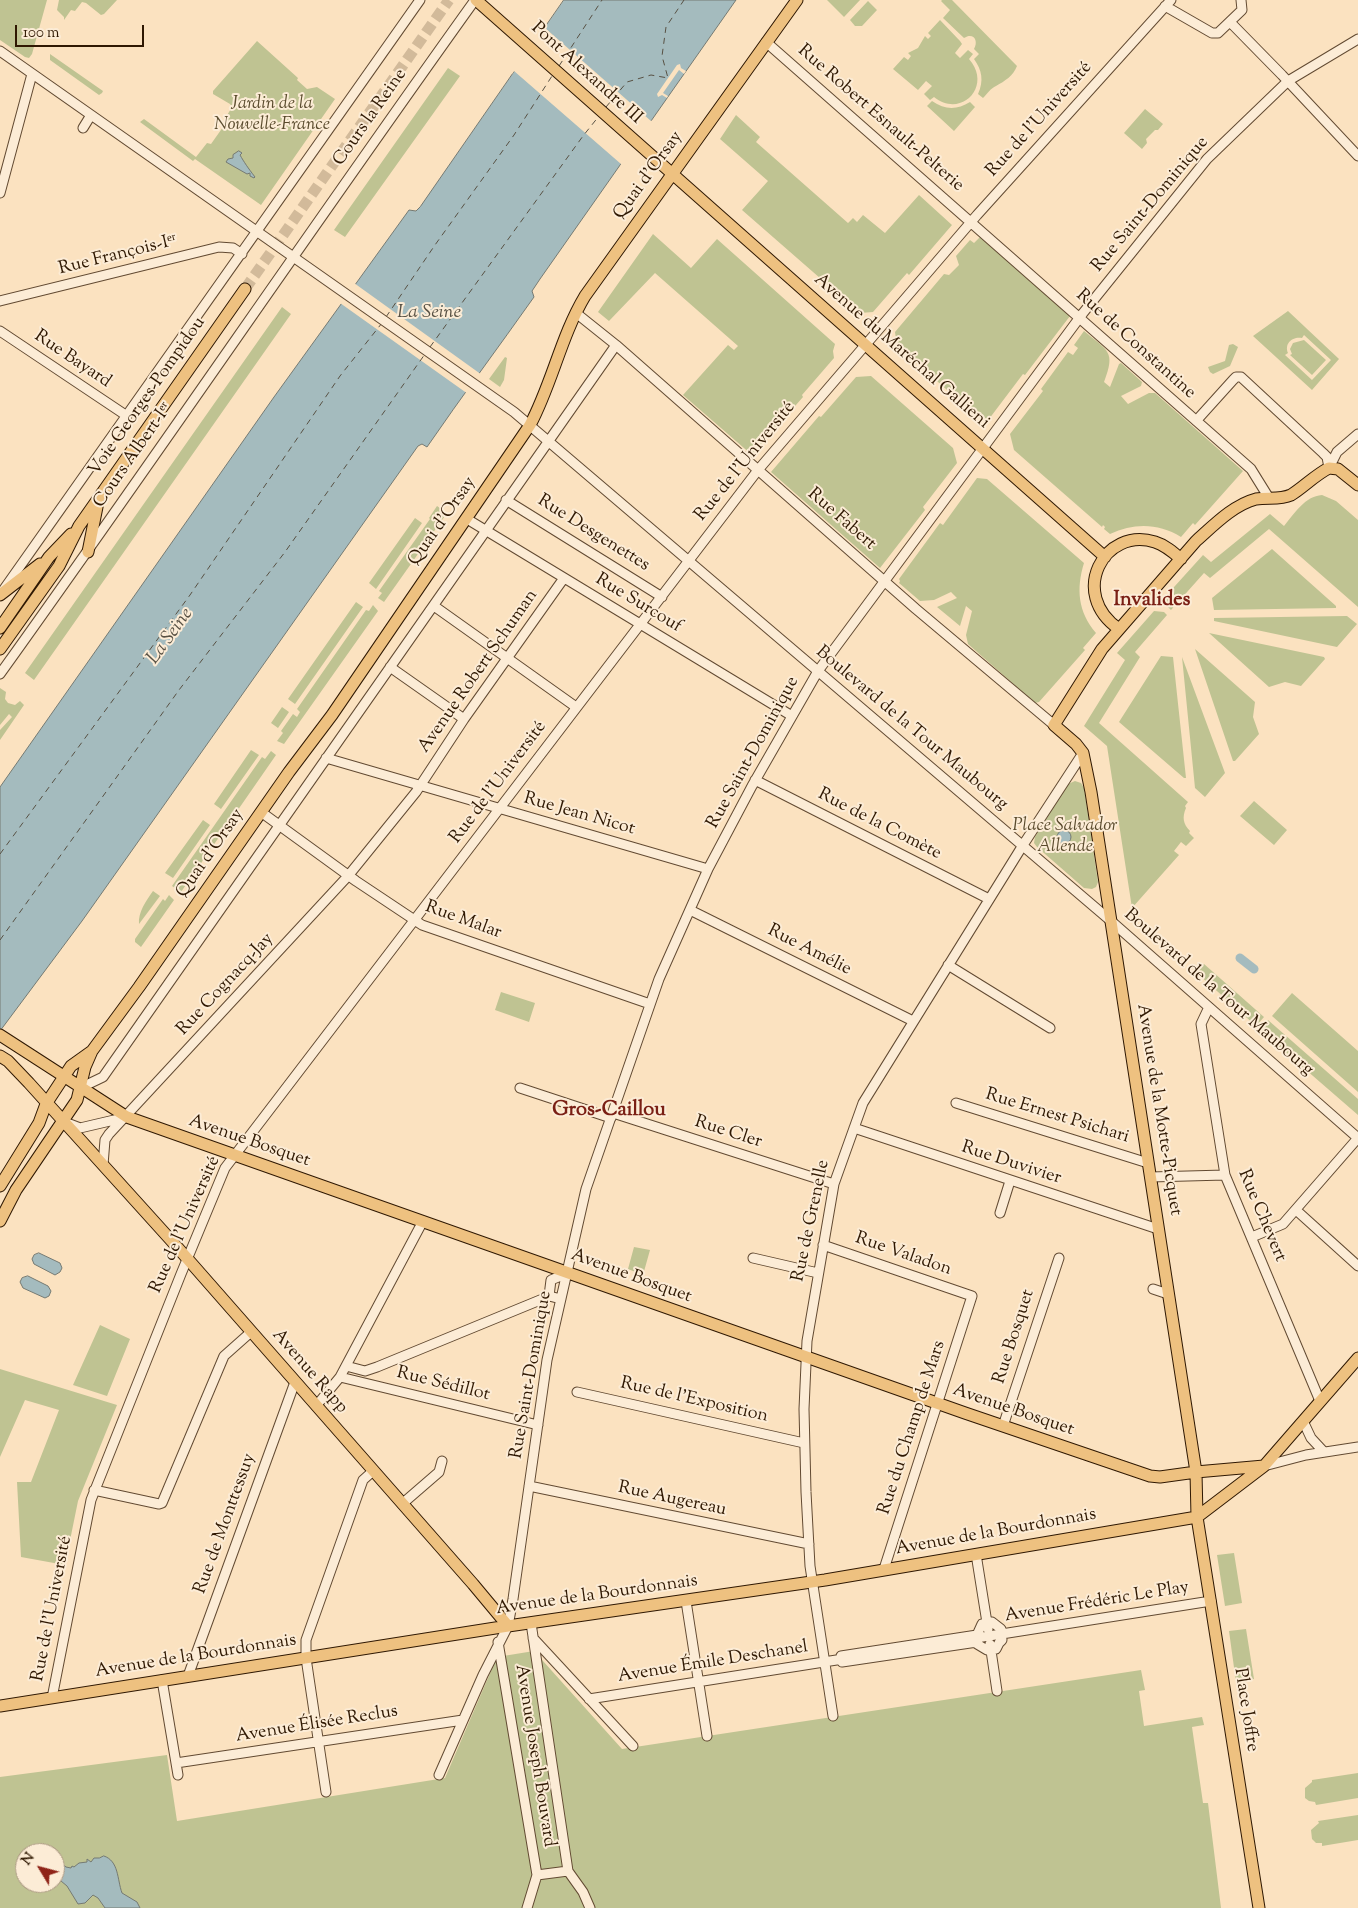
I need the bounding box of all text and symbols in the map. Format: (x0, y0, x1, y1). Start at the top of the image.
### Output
scale bar (18, 15, 146, 47)
street label: Pont Alexandre III (526, 18, 646, 130)
text: 100 m (23, 23, 59, 44)
street label: Rue Robert Esnault-Pelterie (792, 41, 968, 197)
street label: Rue de l'Université (983, 58, 1097, 182)
street label: Cours la Reine (330, 65, 412, 171)
park label: Jardin de la Nouvelle-France (214, 94, 330, 136)
street label: Quai d'Orsay (610, 128, 688, 224)
street label: Rue Saint-Dominique (1088, 133, 1214, 277)
street label: Rue François-Iᵉʳ (57, 231, 179, 281)
street label: Avenue du Maréchal Gallieni (809, 270, 993, 434)
street label: Rue de Constantine (1071, 286, 1199, 404)
water label: La Seine (397, 303, 461, 325)
street label: Voie Georges-Pompidou (85, 313, 211, 481)
street label: Rue Bayard (29, 326, 115, 394)
street label: Rue de l'Université (691, 398, 801, 526)
street label: Cours Albert-Iᵉʳ (90, 399, 178, 513)
street label: Quai d'Orsay (404, 473, 482, 571)
street label: Rue Fabert (802, 484, 880, 556)
street label: Rue Desgenettes (533, 491, 653, 577)
street label: Rue Surcouf (591, 570, 685, 638)
street label: Avenue Robert Schuman (414, 586, 544, 758)
district label: Invalides (1114, 590, 1190, 614)
water label: La Seine (143, 604, 199, 670)
street label: Boulevard de la Tour Maubourg (810, 642, 1012, 816)
street label: Rue Saint-Dominique (703, 673, 805, 833)
street label: Rue de l'Université (446, 717, 552, 849)
street label: Rue de la Comète (814, 785, 944, 865)
street label: Rue Jean Nicot (521, 789, 637, 841)
street label: Quai d'Orsay (172, 805, 250, 903)
park label: Place Salvador Allende (1013, 816, 1117, 859)
street label: Rue Malar (422, 897, 504, 945)
street label: Boulevard de la Tour Maubourg (1119, 905, 1317, 1081)
street label: Rue Amélie (764, 921, 854, 981)
street label: Rue Cognacq-Jay (173, 929, 279, 1041)
street label: Avenue de la Motte-Picquet (1131, 1003, 1185, 1217)
street label: Rue Ernest Psichari (983, 1085, 1131, 1149)
district label: Gros-Caillou (552, 1100, 666, 1124)
street label: Avenue Bosquet (185, 1111, 313, 1173)
street label: Rue Cler (692, 1112, 764, 1154)
street label: Rue Duvivier (958, 1138, 1064, 1190)
street label: Rue de l'Université (146, 1153, 226, 1297)
street label: Rue de Grenelle (789, 1158, 835, 1284)
street label: Rue Chevert (1232, 1167, 1290, 1265)
street label: Rue Valadon (852, 1228, 954, 1282)
street label: Avenue Bosquet (568, 1245, 694, 1309)
street label: Rue Bosquet (990, 1287, 1040, 1387)
street label: Rue Saint-Dominique (507, 1289, 557, 1461)
street label: Avenue Rapp (266, 1325, 352, 1419)
street label: Rue du Champ de Mars (875, 1338, 951, 1518)
street label: Rue Sédillot (394, 1363, 492, 1407)
street label: Rue de l'Exposition (618, 1373, 770, 1429)
street label: Avenue Bosquet (949, 1380, 1077, 1442)
street label: Rue de Monttessuy (191, 1451, 261, 1597)
street label: Rue Augereau (616, 1478, 728, 1522)
street label: Avenue de la Bourdonnais (894, 1505, 1098, 1561)
street label: Rue de l'Université (28, 1534, 78, 1684)
street label: Avenue de la Bourdonnais (495, 1571, 699, 1621)
street label: Avenue Frédéric Le Play (1003, 1578, 1191, 1628)
street label: Avenue de la Bourdonnais (94, 1630, 298, 1684)
street label: Avenue Émile Deschanel (616, 1637, 810, 1689)
street label: Avenue Joseph Bouvard (509, 1663, 559, 1849)
street label: Place Joffre (1228, 1666, 1262, 1754)
street label: Avenue Élisée Reclus (234, 1702, 400, 1748)
north arrow (15, 1843, 65, 1893)
text: N (17, 1849, 40, 1870)

